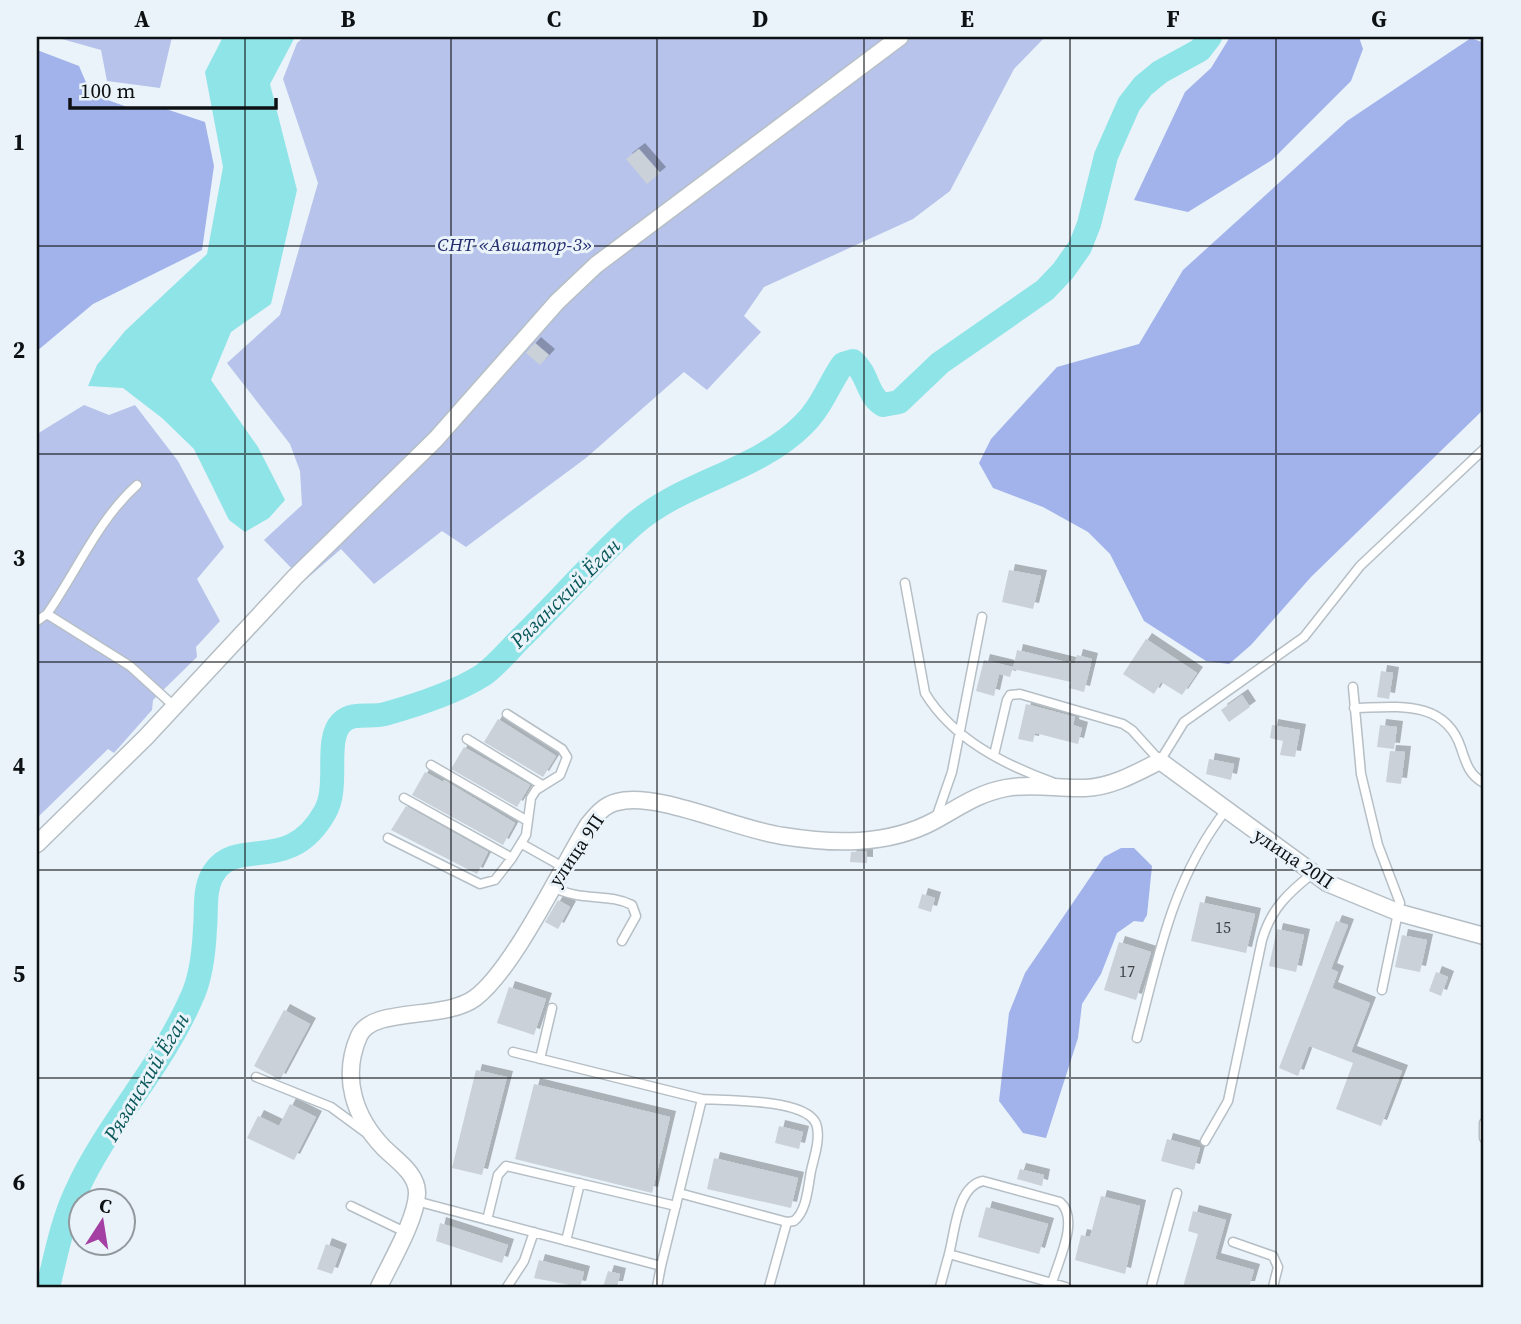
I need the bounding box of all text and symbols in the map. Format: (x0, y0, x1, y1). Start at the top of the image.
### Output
text: A (134, 3, 150, 35)
text: B (341, 3, 356, 35)
text: C (547, 3, 561, 35)
text: D (752, 3, 768, 35)
text: E (960, 3, 974, 35)
text: F (1166, 3, 1180, 35)
text: G (1371, 3, 1387, 35)
scale bar (70, 66, 276, 110)
text: 100 m (80, 76, 135, 105)
text: 1 (13, 126, 25, 158)
park label: СНТ «Авиатор-3» (437, 231, 593, 257)
text: 2 (13, 334, 25, 366)
water label: Рязанский Ёган (503, 532, 626, 655)
text: 3 (13, 542, 25, 574)
text: 4 (13, 750, 25, 782)
street label: улица 9П (542, 809, 610, 891)
street label: улица 20П (1249, 822, 1339, 894)
house number: 15 (1215, 916, 1231, 938)
text: 5 (13, 958, 25, 990)
house number: 17 (1119, 960, 1135, 982)
water label: Рязанский Ёган (96, 1007, 196, 1147)
text: 6 (13, 1166, 25, 1198)
north arrow (66, 1188, 136, 1258)
text: С (97, 1191, 114, 1219)

